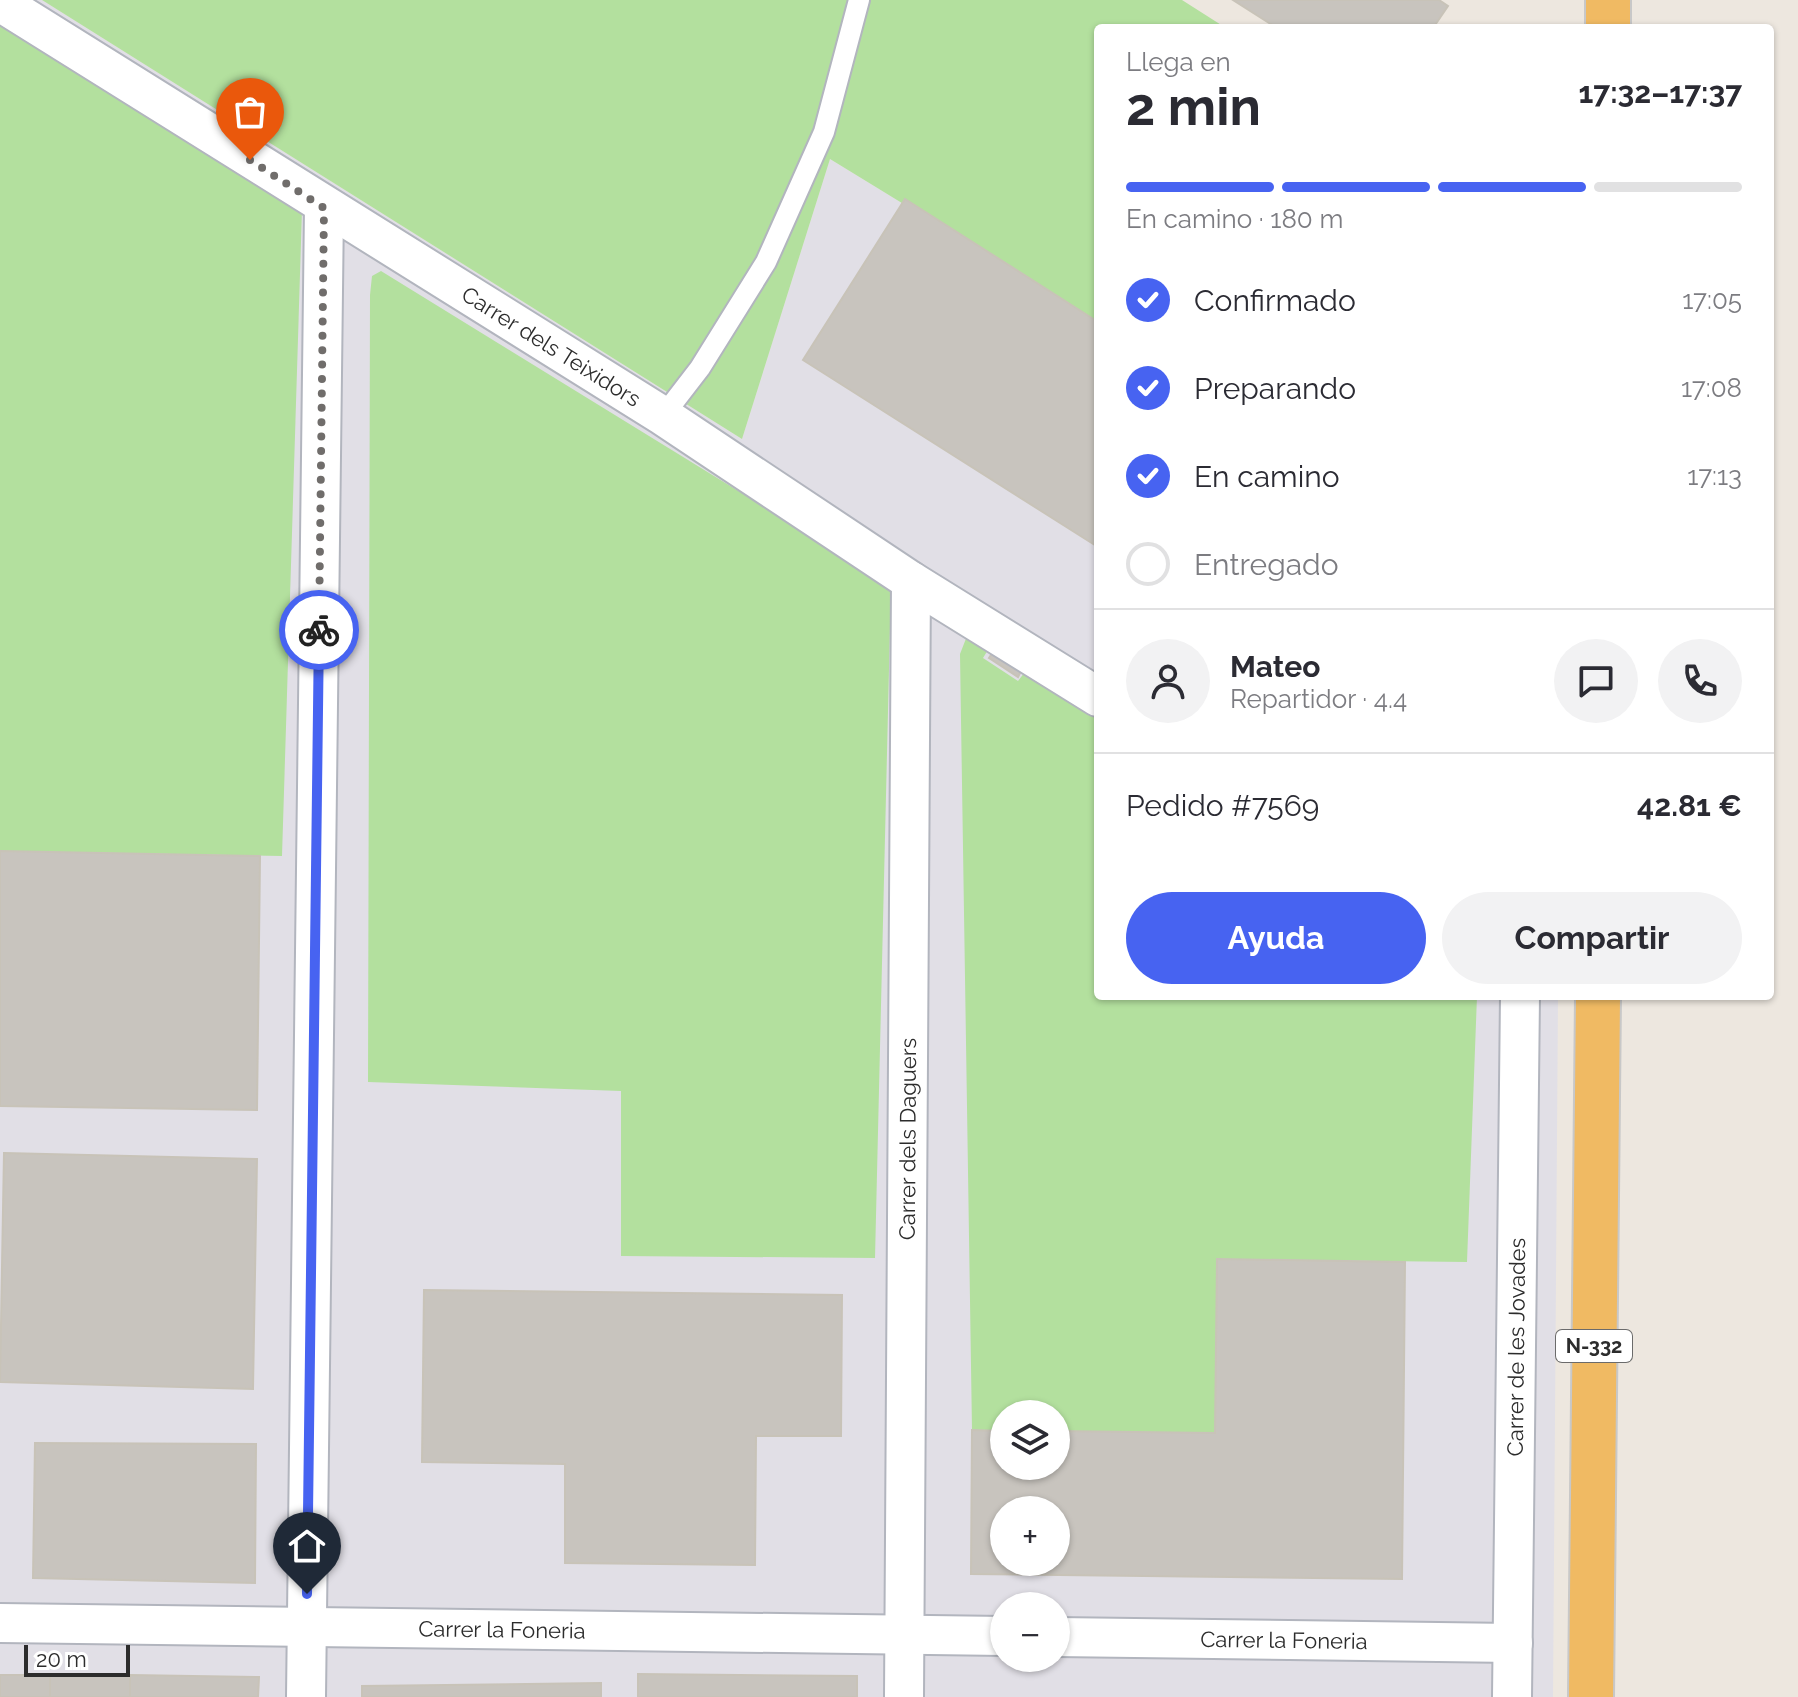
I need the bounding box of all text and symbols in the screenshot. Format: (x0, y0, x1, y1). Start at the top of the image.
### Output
text: Llega en (1126, 47, 1231, 77)
text: 17:32–17:37 (1579, 75, 1742, 110)
text: 2 min (1126, 76, 1261, 137)
pin (216, 78, 284, 160)
icon: bag (228, 90, 272, 134)
text: En camino · 180 m (1126, 204, 1343, 234)
icon: check (1126, 278, 1170, 322)
street label: Carrer dels Teixidors (457, 281, 646, 412)
text: Confirmado (1194, 283, 1356, 318)
text: 17:05 (1682, 285, 1742, 315)
icon: check (1126, 366, 1170, 410)
text: Preparando (1194, 371, 1356, 406)
text: 17:08 (1681, 373, 1742, 403)
icon: check (1126, 454, 1170, 498)
text: En camino (1194, 459, 1340, 494)
text: 17:13 (1687, 461, 1742, 491)
text: Entregado (1194, 547, 1339, 582)
courier (279, 590, 359, 670)
icon: bike (297, 608, 341, 652)
button: person (1126, 639, 1210, 723)
button: chat (1554, 639, 1638, 723)
button: phone (1658, 639, 1742, 723)
text: Mateo (1230, 649, 1320, 684)
text: Repartidor · 4.4 (1230, 684, 1407, 714)
text: Pedido #7569 (1126, 788, 1319, 823)
text: 42.81 € (1637, 788, 1742, 823)
button: Ayuda (1126, 892, 1426, 984)
button: Compartir (1442, 892, 1742, 984)
street label: Carrer dels Daguers (894, 1038, 921, 1240)
street label: Carrer de les Jovades (1502, 1238, 1530, 1456)
road number: N-332 (1556, 1330, 1632, 1362)
map controls (990, 1400, 1070, 1672)
button: layers (990, 1400, 1070, 1480)
button: + (990, 1496, 1070, 1576)
pin (273, 1512, 341, 1594)
icon: home (285, 1524, 329, 1568)
button: − (990, 1592, 1070, 1672)
street label: Carrer la Foneria (418, 1615, 586, 1644)
street label: Carrer la Foneria (1200, 1626, 1368, 1654)
scale bar (24, 1641, 130, 1677)
text: 20 m (36, 1646, 87, 1672)

